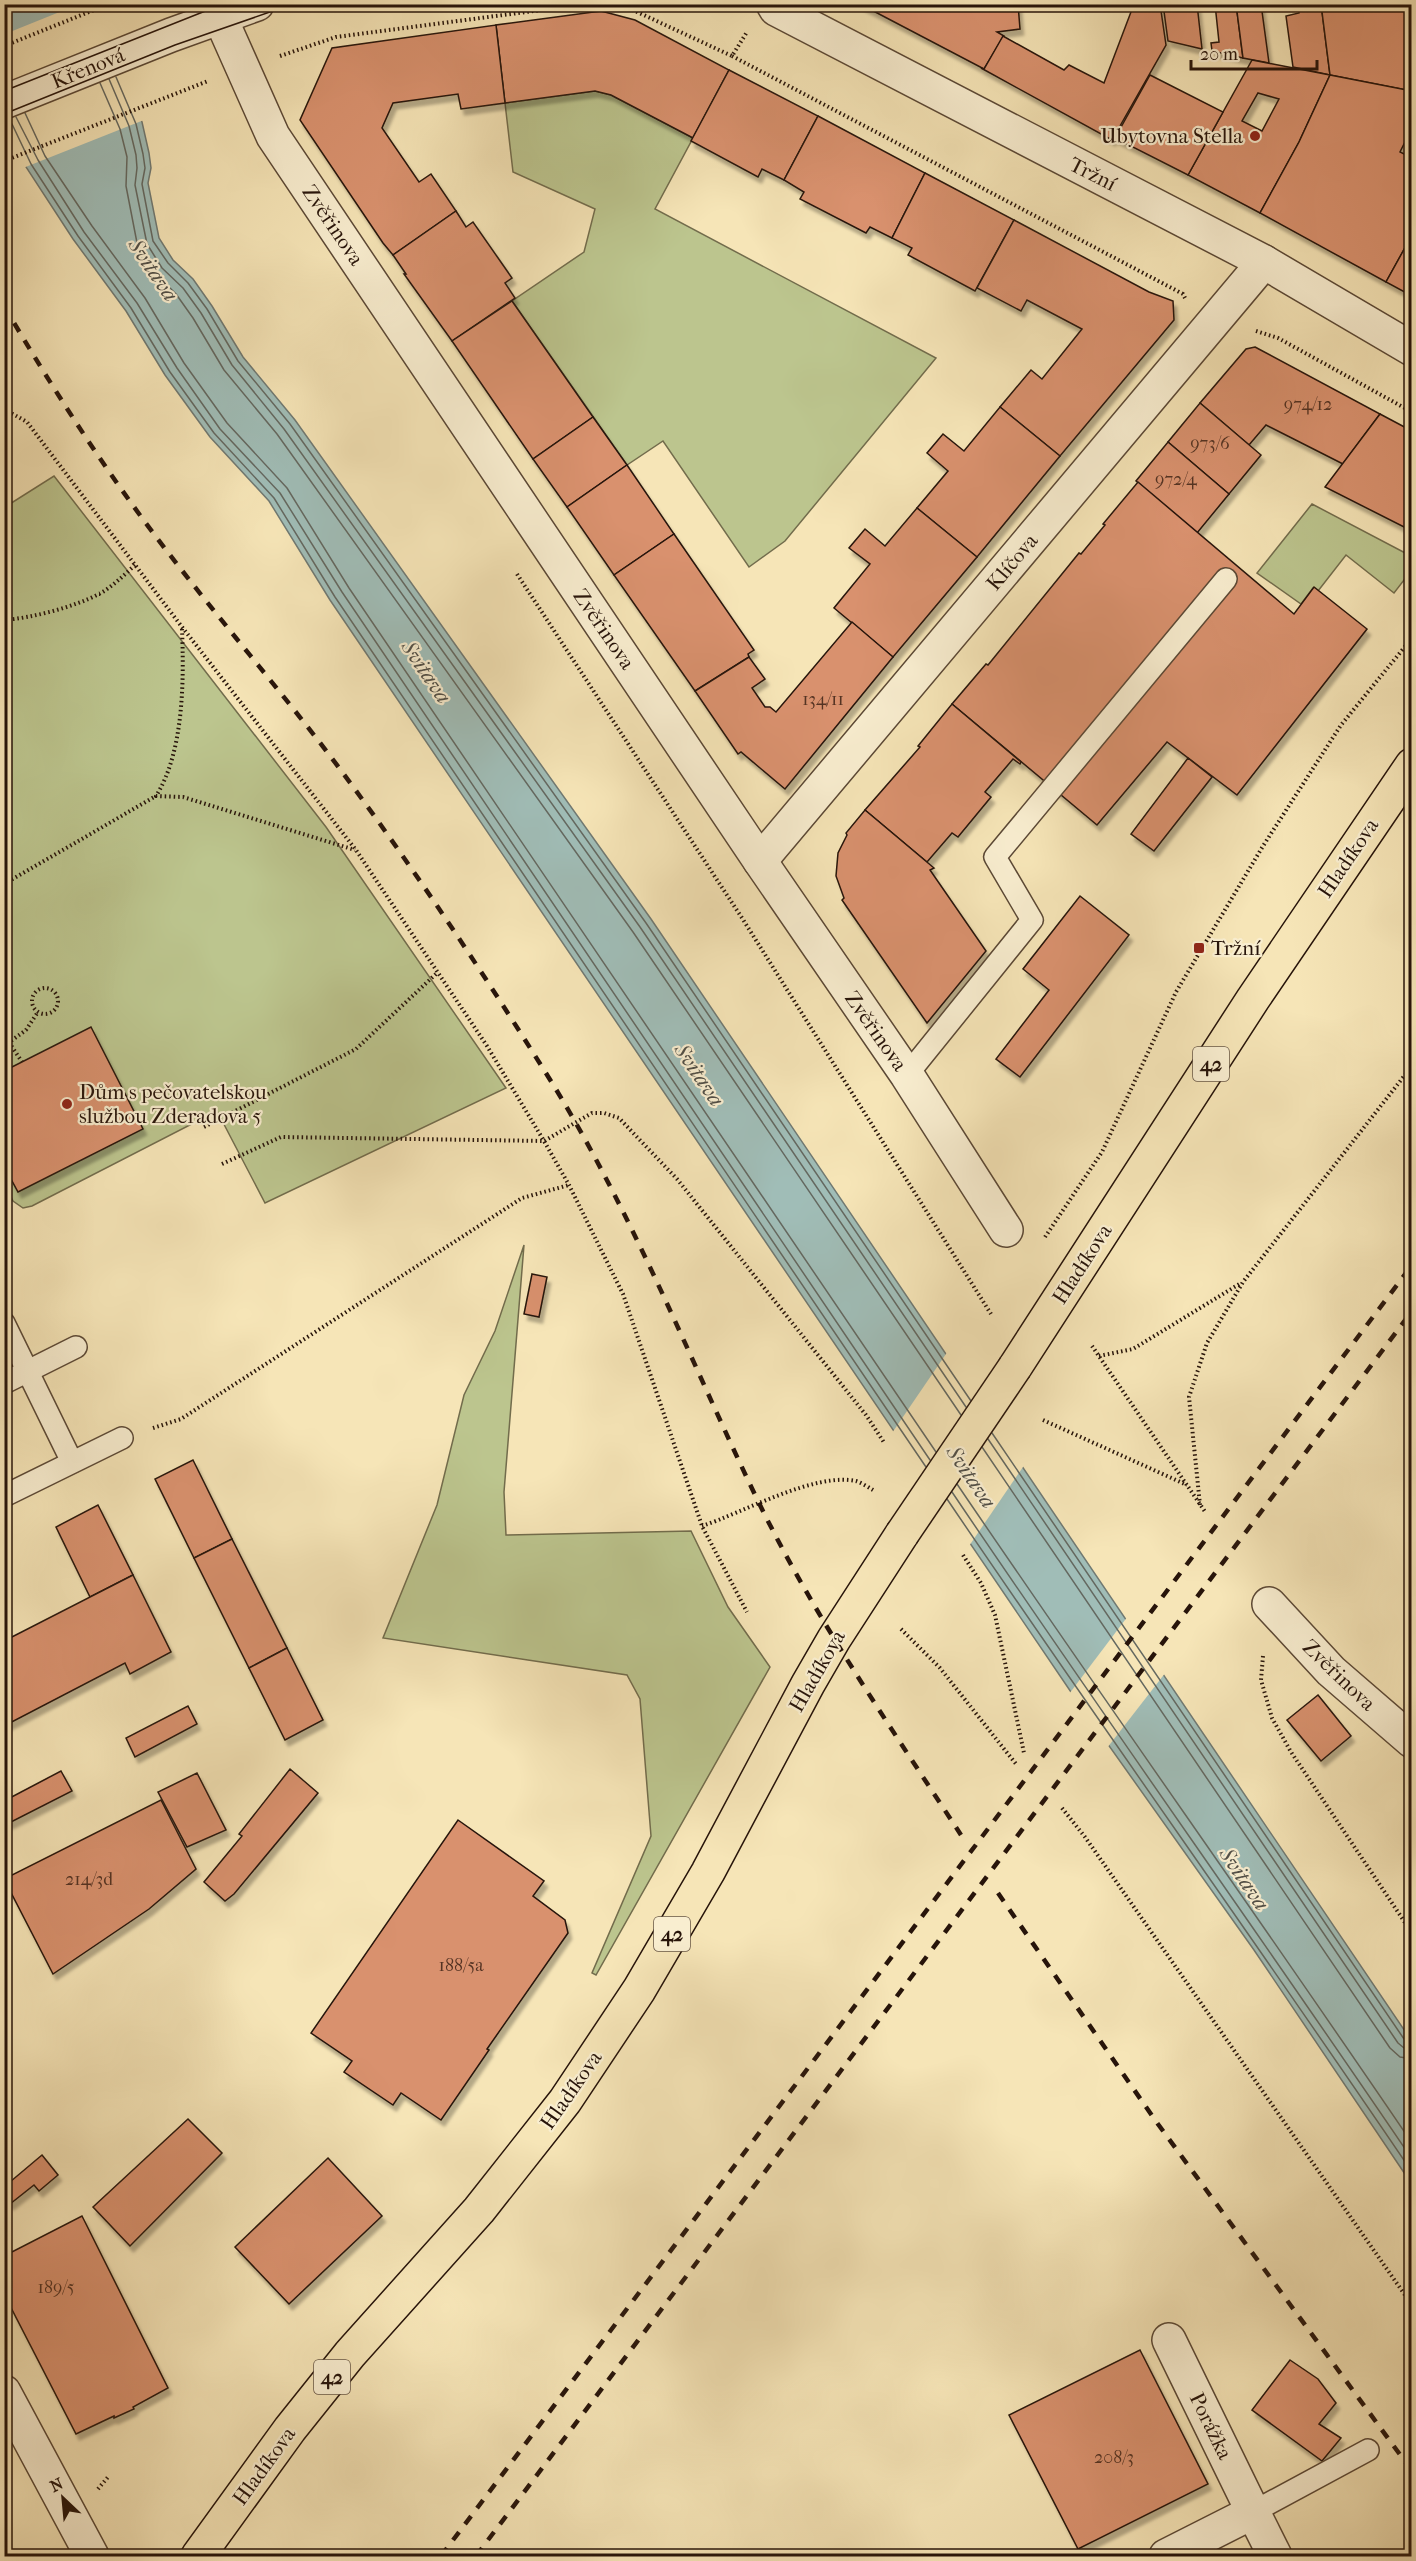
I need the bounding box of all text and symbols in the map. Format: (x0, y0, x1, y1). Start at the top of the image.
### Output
scale bar (1191, 33, 1317, 71)
street label: Křenová (48, 42, 128, 94)
text: 20 m (1200, 44, 1238, 65)
place label: Ubytovna Stella (1100, 124, 1243, 148)
marker: Ubytovna Stella (1248, 129, 1262, 143)
street label: Tržní (1066, 152, 1121, 196)
street label: Zvěřinova (297, 180, 369, 270)
water label: Svitava (122, 233, 183, 306)
house number: 974/12 (1284, 394, 1332, 415)
house number: 973/6 (1190, 433, 1230, 454)
house number: 972/4 (1155, 469, 1197, 490)
street label: Klíčova (981, 529, 1043, 595)
street label: Zvěřinova (568, 584, 640, 674)
water label: Svitava (395, 635, 456, 708)
house number: 134/11 (802, 689, 844, 710)
street label: Hladíkova (1313, 814, 1383, 902)
place label: Tržní (1211, 936, 1261, 960)
marker: Tržní (1192, 941, 1206, 955)
street label: Zvěřinova (840, 987, 912, 1076)
water label: Svitava (668, 1038, 729, 1111)
road number: 42 (1193, 1047, 1229, 1081)
place label: Dům s pečovatelskou službou Zderadova 5 (79, 1080, 267, 1128)
marker: Dům s pečovatelskou službou Zderadova 5 (60, 1097, 74, 1111)
street label: Hladíkova (1047, 1219, 1117, 1308)
water label: Svitava (940, 1440, 1001, 1513)
street label: Hladíkova (784, 1626, 850, 1716)
street label: Zvěřinova (1298, 1635, 1381, 1716)
water label: Svitava (1213, 1842, 1274, 1915)
house number: 214/3d (65, 1869, 113, 1890)
road number: 42 (654, 1917, 690, 1951)
house number: 188/5a (439, 1955, 484, 1976)
street label: Hladíkova (535, 2046, 607, 2134)
house number: 189/5 (37, 2277, 75, 2298)
road number: 42 (314, 2360, 350, 2394)
street label: Porážka (1185, 2389, 1237, 2463)
street label: Hladíkova (228, 2422, 300, 2510)
house number: 208/3 (1094, 2447, 1134, 2468)
north arrow (33, 2468, 93, 2528)
text: N (47, 2473, 67, 2496)

